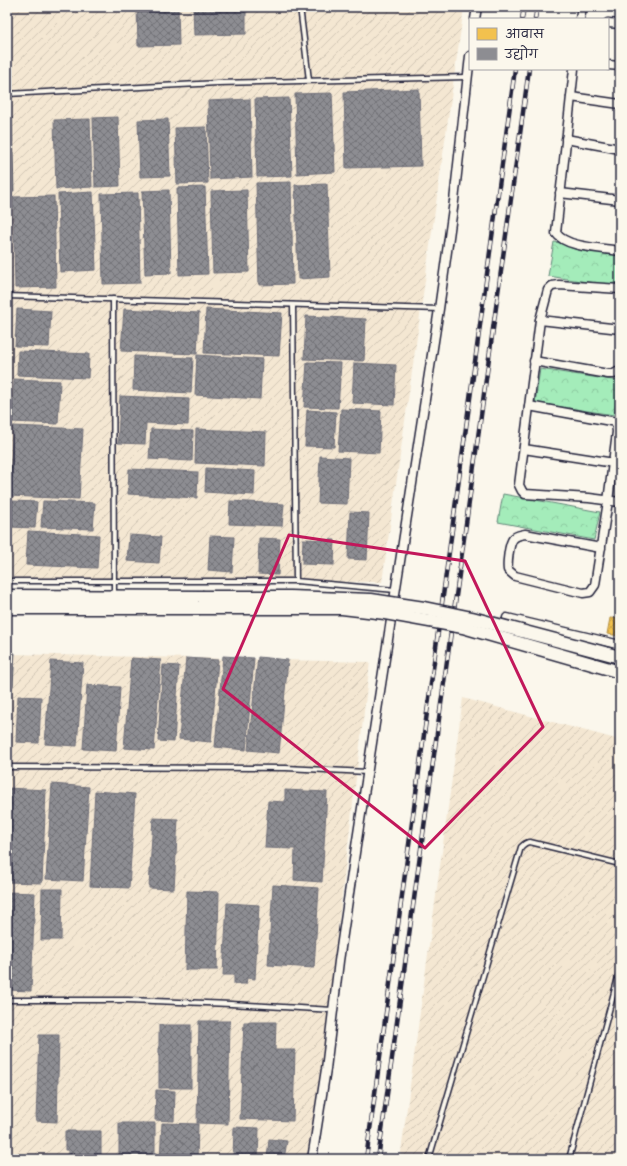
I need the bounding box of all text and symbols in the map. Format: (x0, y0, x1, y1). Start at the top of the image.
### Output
legend (469, 18, 609, 70)
text: आवास (505, 27, 545, 43)
text: उद्योग (504, 45, 539, 63)

